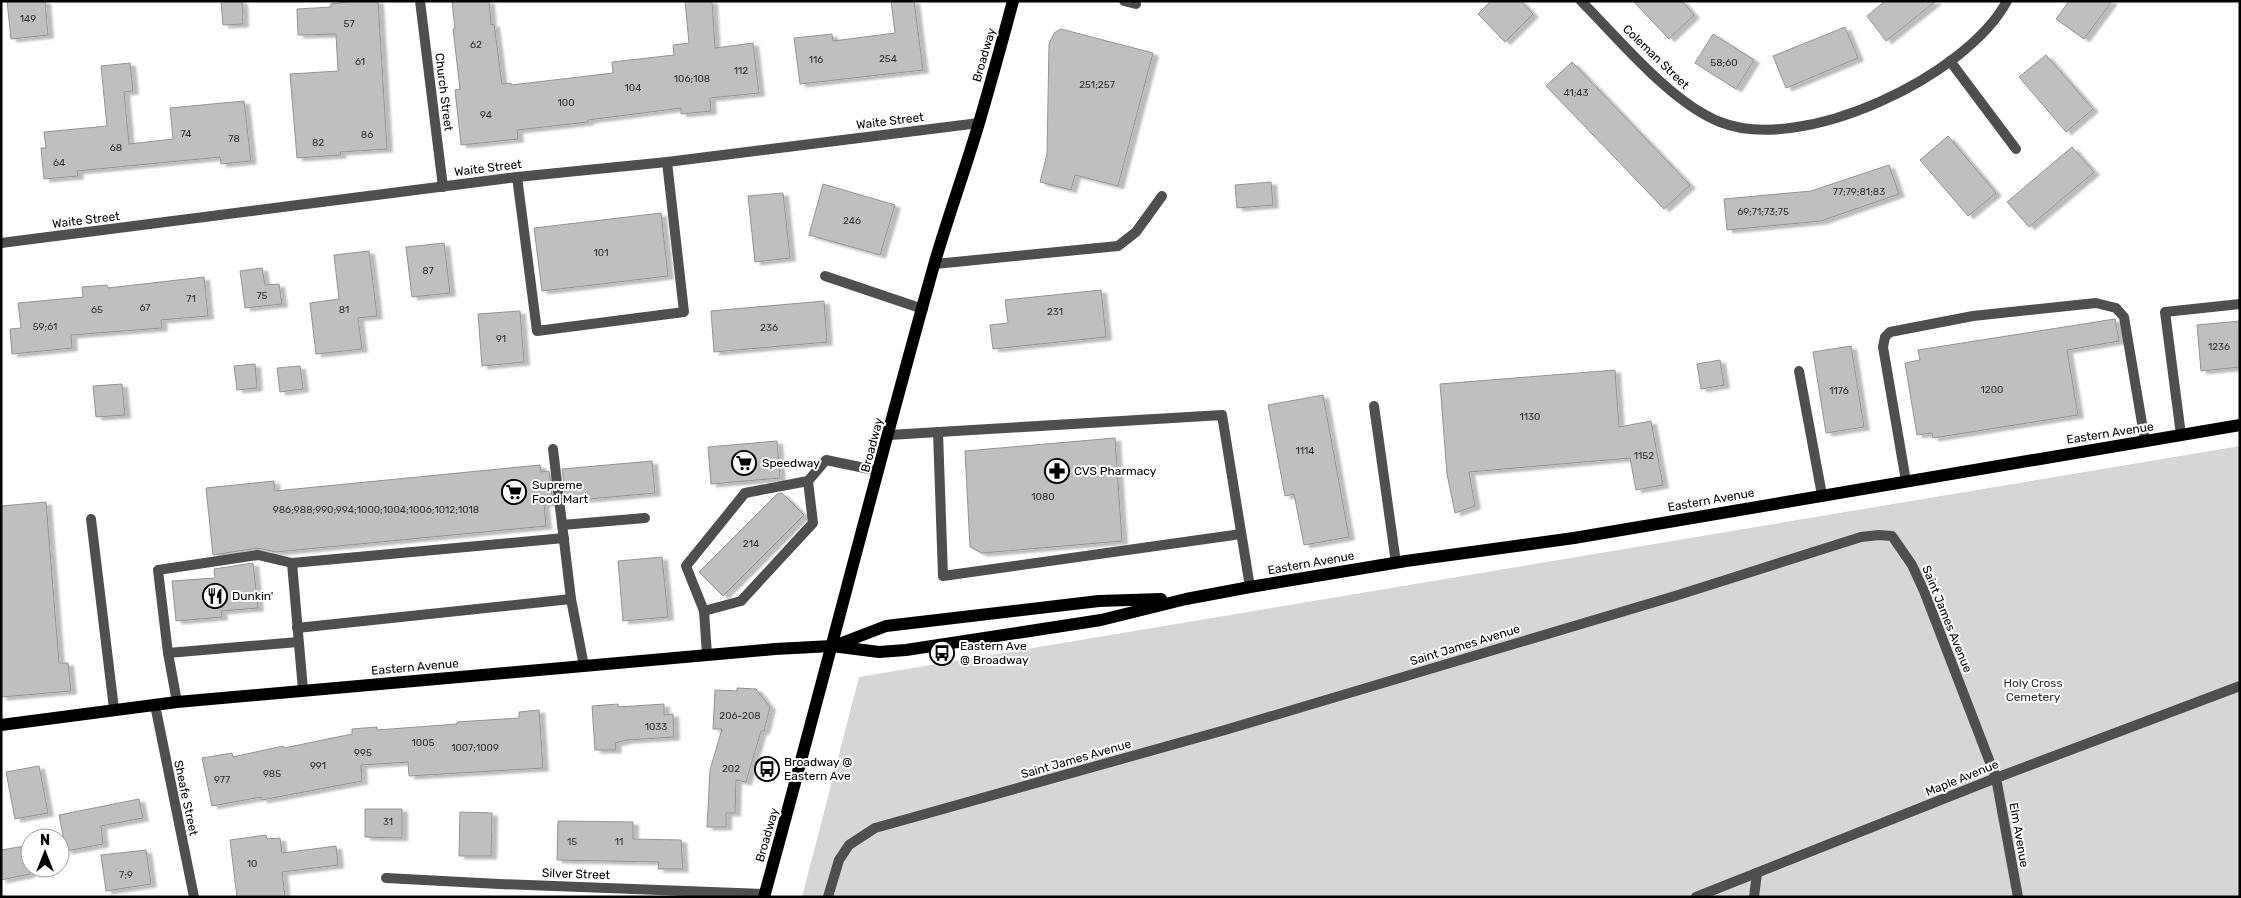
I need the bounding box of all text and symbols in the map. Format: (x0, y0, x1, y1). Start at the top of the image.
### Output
house number: 149 (20, 13, 36, 25)
house number: 57 (343, 18, 355, 30)
street label: Coleman Street (1620, 22, 1692, 92)
street label: Broadway (970, 26, 999, 84)
house number: 62 (470, 39, 482, 51)
street label: Church Street (432, 52, 456, 132)
house number: 254 (879, 53, 897, 65)
house number: 116 (809, 54, 823, 66)
house number: 61 (355, 56, 365, 68)
house number: 58;60 (1710, 57, 1738, 69)
house number: 112 (734, 65, 748, 77)
house number: 106;108 (674, 73, 710, 85)
house number: 251;257 (1079, 79, 1115, 91)
house number: 104 (625, 82, 641, 94)
house number: 41;43 (1563, 87, 1589, 99)
house number: 100 (558, 97, 574, 109)
house number: 94 (480, 109, 492, 121)
street label: Waite Street (855, 110, 925, 132)
house number: 74 (181, 128, 192, 140)
house number: 86 (361, 129, 373, 141)
house number: 78 (228, 133, 240, 145)
house number: 82 (312, 137, 324, 149)
house number: 68 (110, 142, 122, 154)
house number: 64 (53, 157, 65, 169)
street label: Waite Street (453, 157, 523, 179)
house number: 77;79;81;83 (1833, 186, 1885, 198)
house number: 69;71;73;75 (1737, 206, 1789, 218)
street label: Waite Street (51, 209, 121, 231)
house number: 246 (843, 215, 861, 227)
house number: 101 (594, 247, 608, 259)
house number: 87 (422, 265, 434, 277)
house number: 75 (256, 290, 268, 302)
house number: 71 (186, 293, 196, 305)
house number: 67 (140, 302, 150, 314)
house number: 65 (91, 304, 103, 316)
house number: 81 (339, 304, 349, 316)
house number: 231 (1047, 306, 1063, 318)
house number: 59;61 (33, 321, 57, 333)
house number: 236 (760, 322, 778, 334)
house number: 91 (496, 333, 506, 345)
house number: 1236 (2208, 341, 2230, 353)
house number: 1200 (1981, 384, 2003, 396)
house number: 1176 (1829, 385, 1849, 397)
house number: 1130 (1520, 411, 1540, 423)
street label: Broadway (858, 416, 886, 474)
street label: Eastern Avenue (2065, 419, 2155, 447)
house number: 1114 (1295, 445, 1315, 457)
supermarket icon: Speedway (731, 450, 757, 476)
house number: 1152 (1634, 450, 1654, 462)
place label: Speedway (762, 456, 820, 470)
pharmacy icon: CVS Pharmacy (1044, 458, 1070, 484)
place label: CVS Pharmacy (1074, 464, 1157, 478)
place label: Supreme Food Mart (532, 478, 588, 506)
supermarket icon: Supreme Food Mart (501, 479, 527, 505)
street label: Eastern Avenue (1666, 485, 1756, 515)
house number: 1080 (1031, 491, 1055, 503)
house number: 986;988;990;994;1000;1004;1006;1012;1018 (273, 504, 479, 516)
house number: 214 (743, 538, 759, 550)
street label: Eastern Avenue (1266, 548, 1356, 578)
street label: Saint James Avenue (1919, 563, 1975, 675)
restaurant icon: Dunkin' (202, 583, 228, 609)
place label: Dunkin' (232, 589, 273, 603)
street label: Saint James Avenue (1408, 622, 1522, 668)
place label: Eastern Ave @ Broadway (960, 639, 1029, 667)
bus stop icon: Eastern Ave @ Broadway (929, 640, 955, 666)
street label: Eastern Avenue (371, 656, 460, 678)
park label: Holy Cross Cemetery (2003, 676, 2063, 704)
house number: 206-208 (719, 710, 761, 722)
house number: 1033 (645, 721, 667, 733)
street label: Saint James Avenue (1019, 736, 1133, 781)
house number: 1005 (412, 737, 435, 749)
house number: 1007;1009 (451, 742, 499, 754)
house number: 995 (354, 747, 372, 759)
place label: Broadway @ Eastern Ave (784, 755, 852, 783)
bus stop icon: Broadway @ Eastern Ave (754, 756, 780, 782)
street label: Maple Avenue (1923, 757, 2001, 799)
street label: Sheafe Street (171, 759, 201, 837)
house number: 991 (310, 760, 326, 772)
house number: 202 (722, 763, 740, 775)
house number: 985 (263, 768, 281, 780)
house number: 977 (214, 774, 230, 786)
street label: Elm Avenue (2006, 802, 2032, 869)
street label: Broadway (753, 806, 782, 864)
house number: 31 (383, 816, 393, 828)
north arrow (20, 828, 70, 878)
text: N (40, 832, 50, 849)
house number: 15 (567, 836, 577, 848)
house number: 11 (615, 836, 623, 848)
house number: 10 (247, 858, 257, 870)
street label: Silver Street (542, 866, 611, 882)
house number: 7;9 (119, 869, 133, 881)

